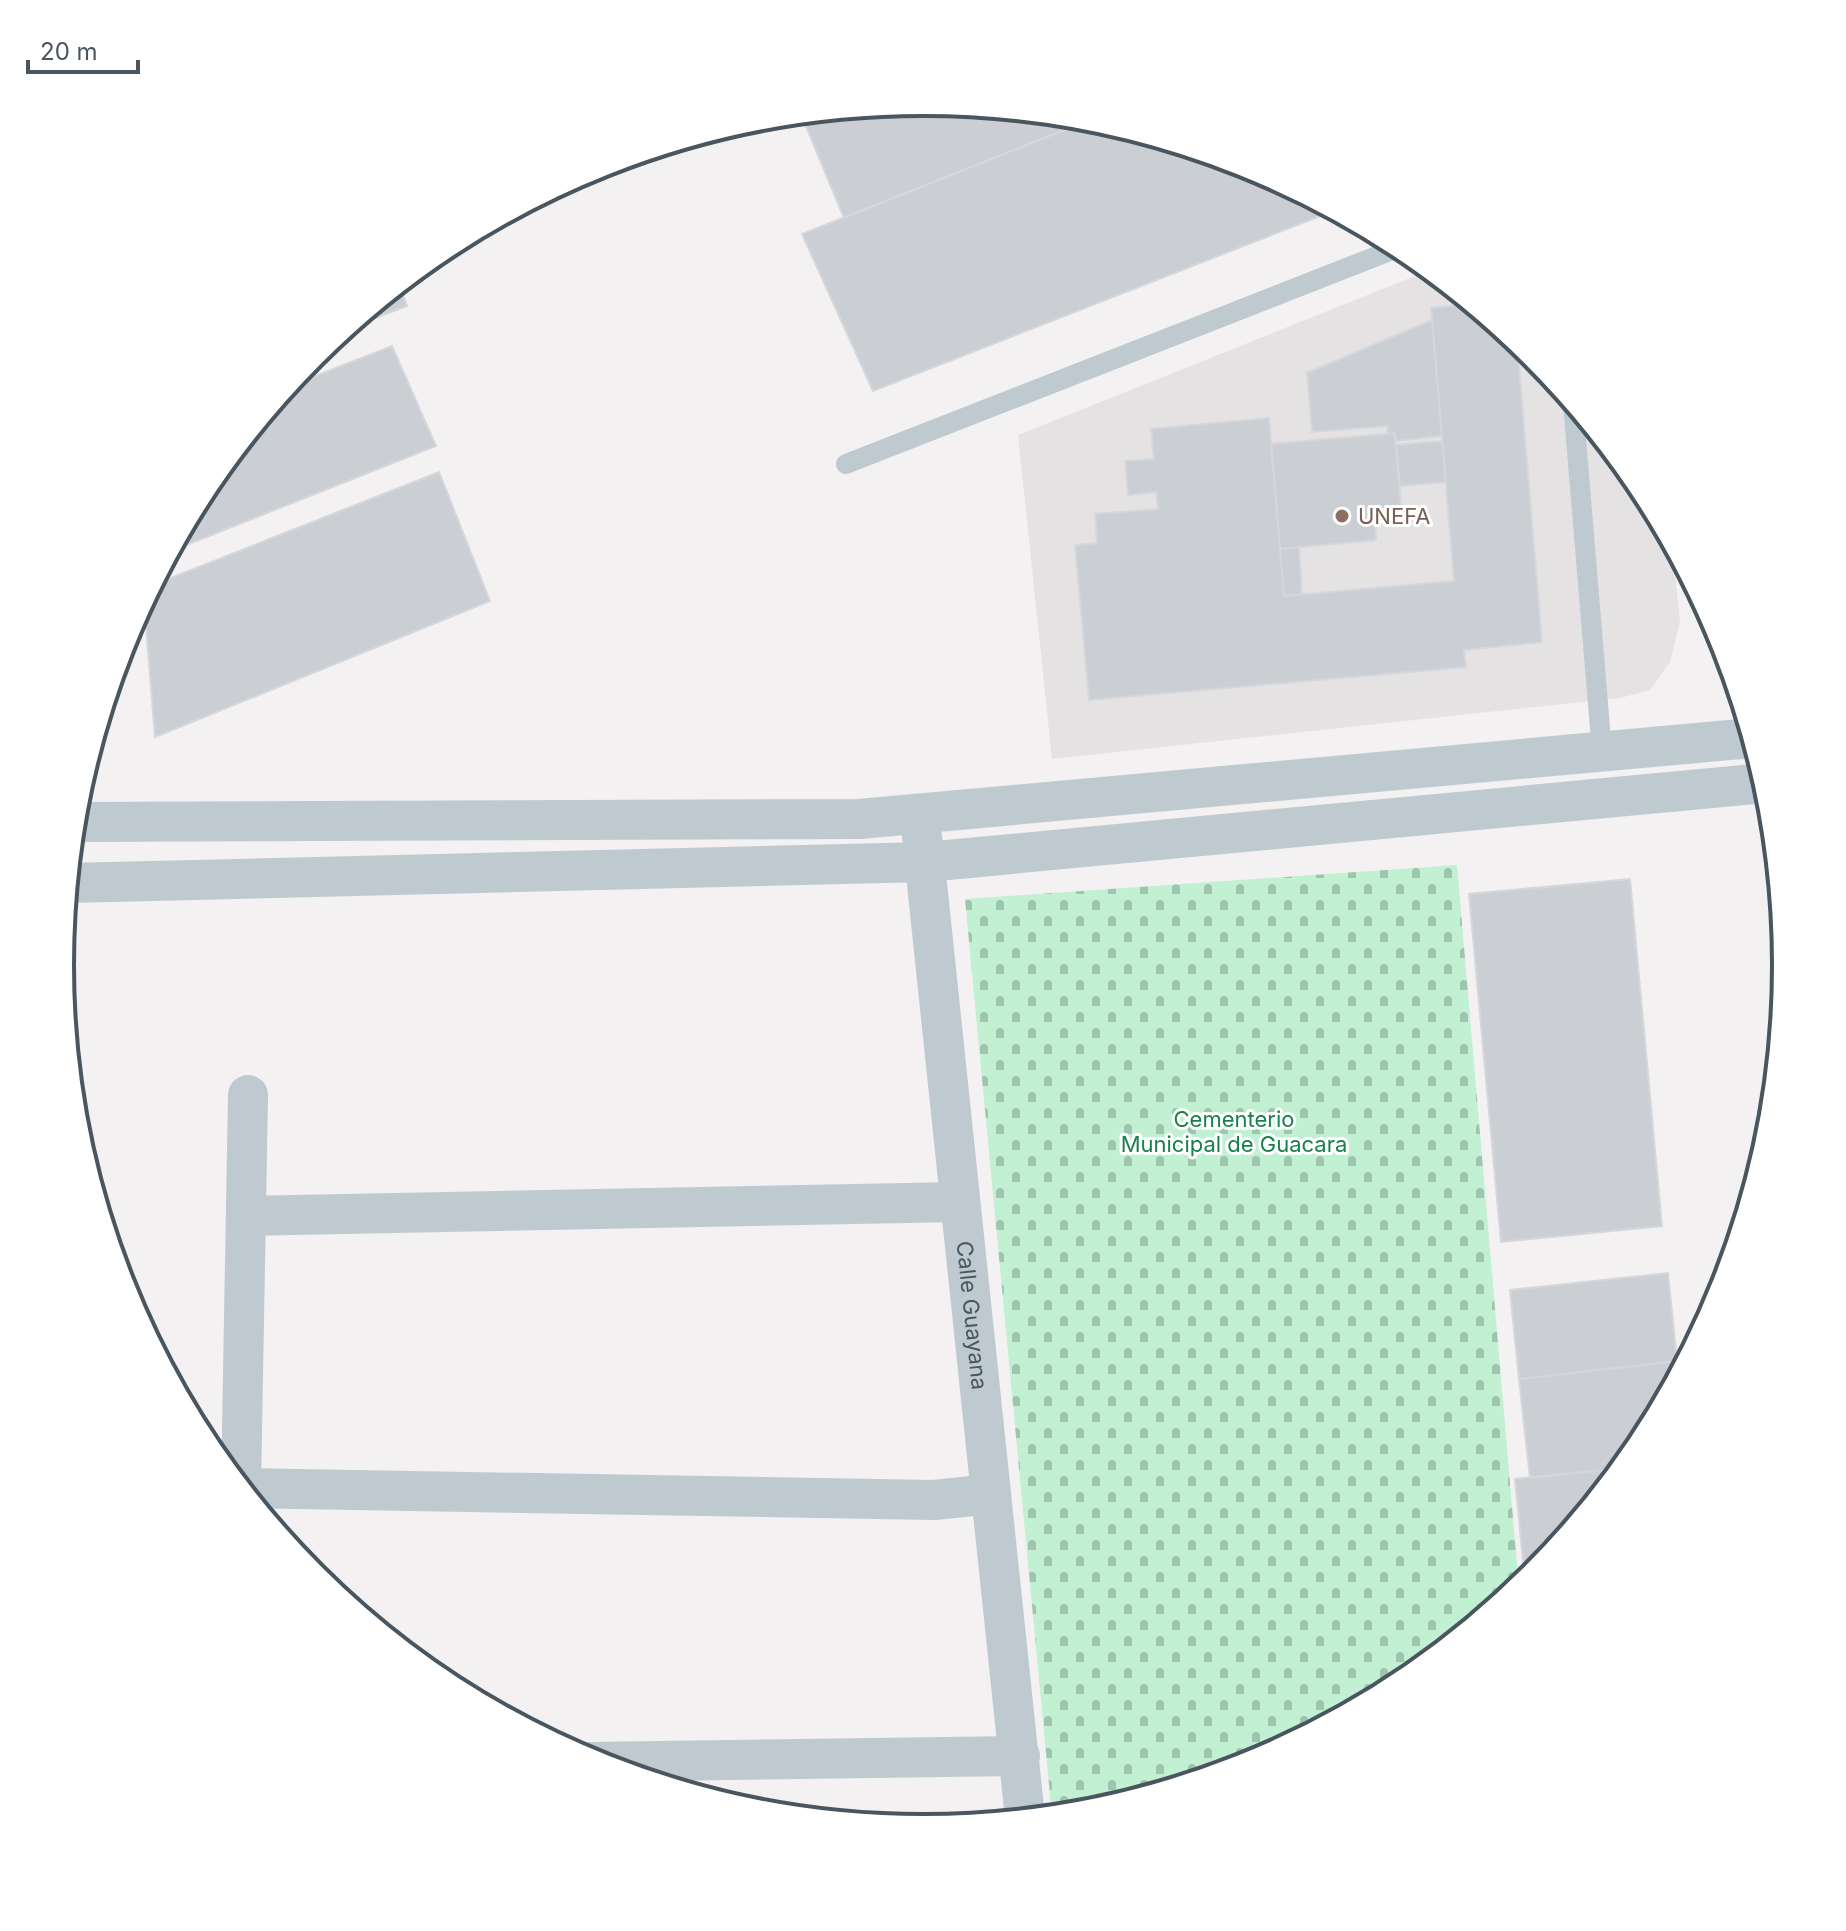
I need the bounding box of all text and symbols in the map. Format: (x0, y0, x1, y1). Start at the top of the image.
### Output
scale bar (28, 24, 138, 74)
text: 20 m (40, 37, 98, 66)
place label: UNEFA (1358, 503, 1430, 529)
marker: UNEFA (1333, 507, 1351, 525)
park label: Cementerio Municipal de Guacara (1121, 1106, 1347, 1157)
street label: Calle Guayana (952, 1240, 993, 1391)

